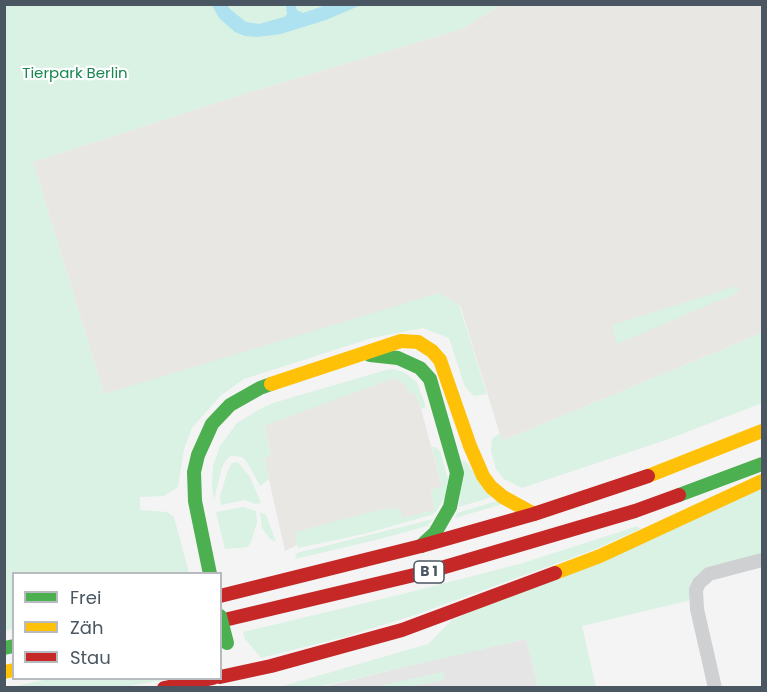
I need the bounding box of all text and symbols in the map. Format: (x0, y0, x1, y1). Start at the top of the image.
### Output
park label: Tierpark Berlin (22, 65, 128, 83)
road number: B 1 (414, 561, 444, 583)
legend (12, 572, 222, 680)
text: Frei (70, 585, 101, 610)
text: Zäh (70, 615, 103, 640)
text: Stau (70, 645, 111, 670)

